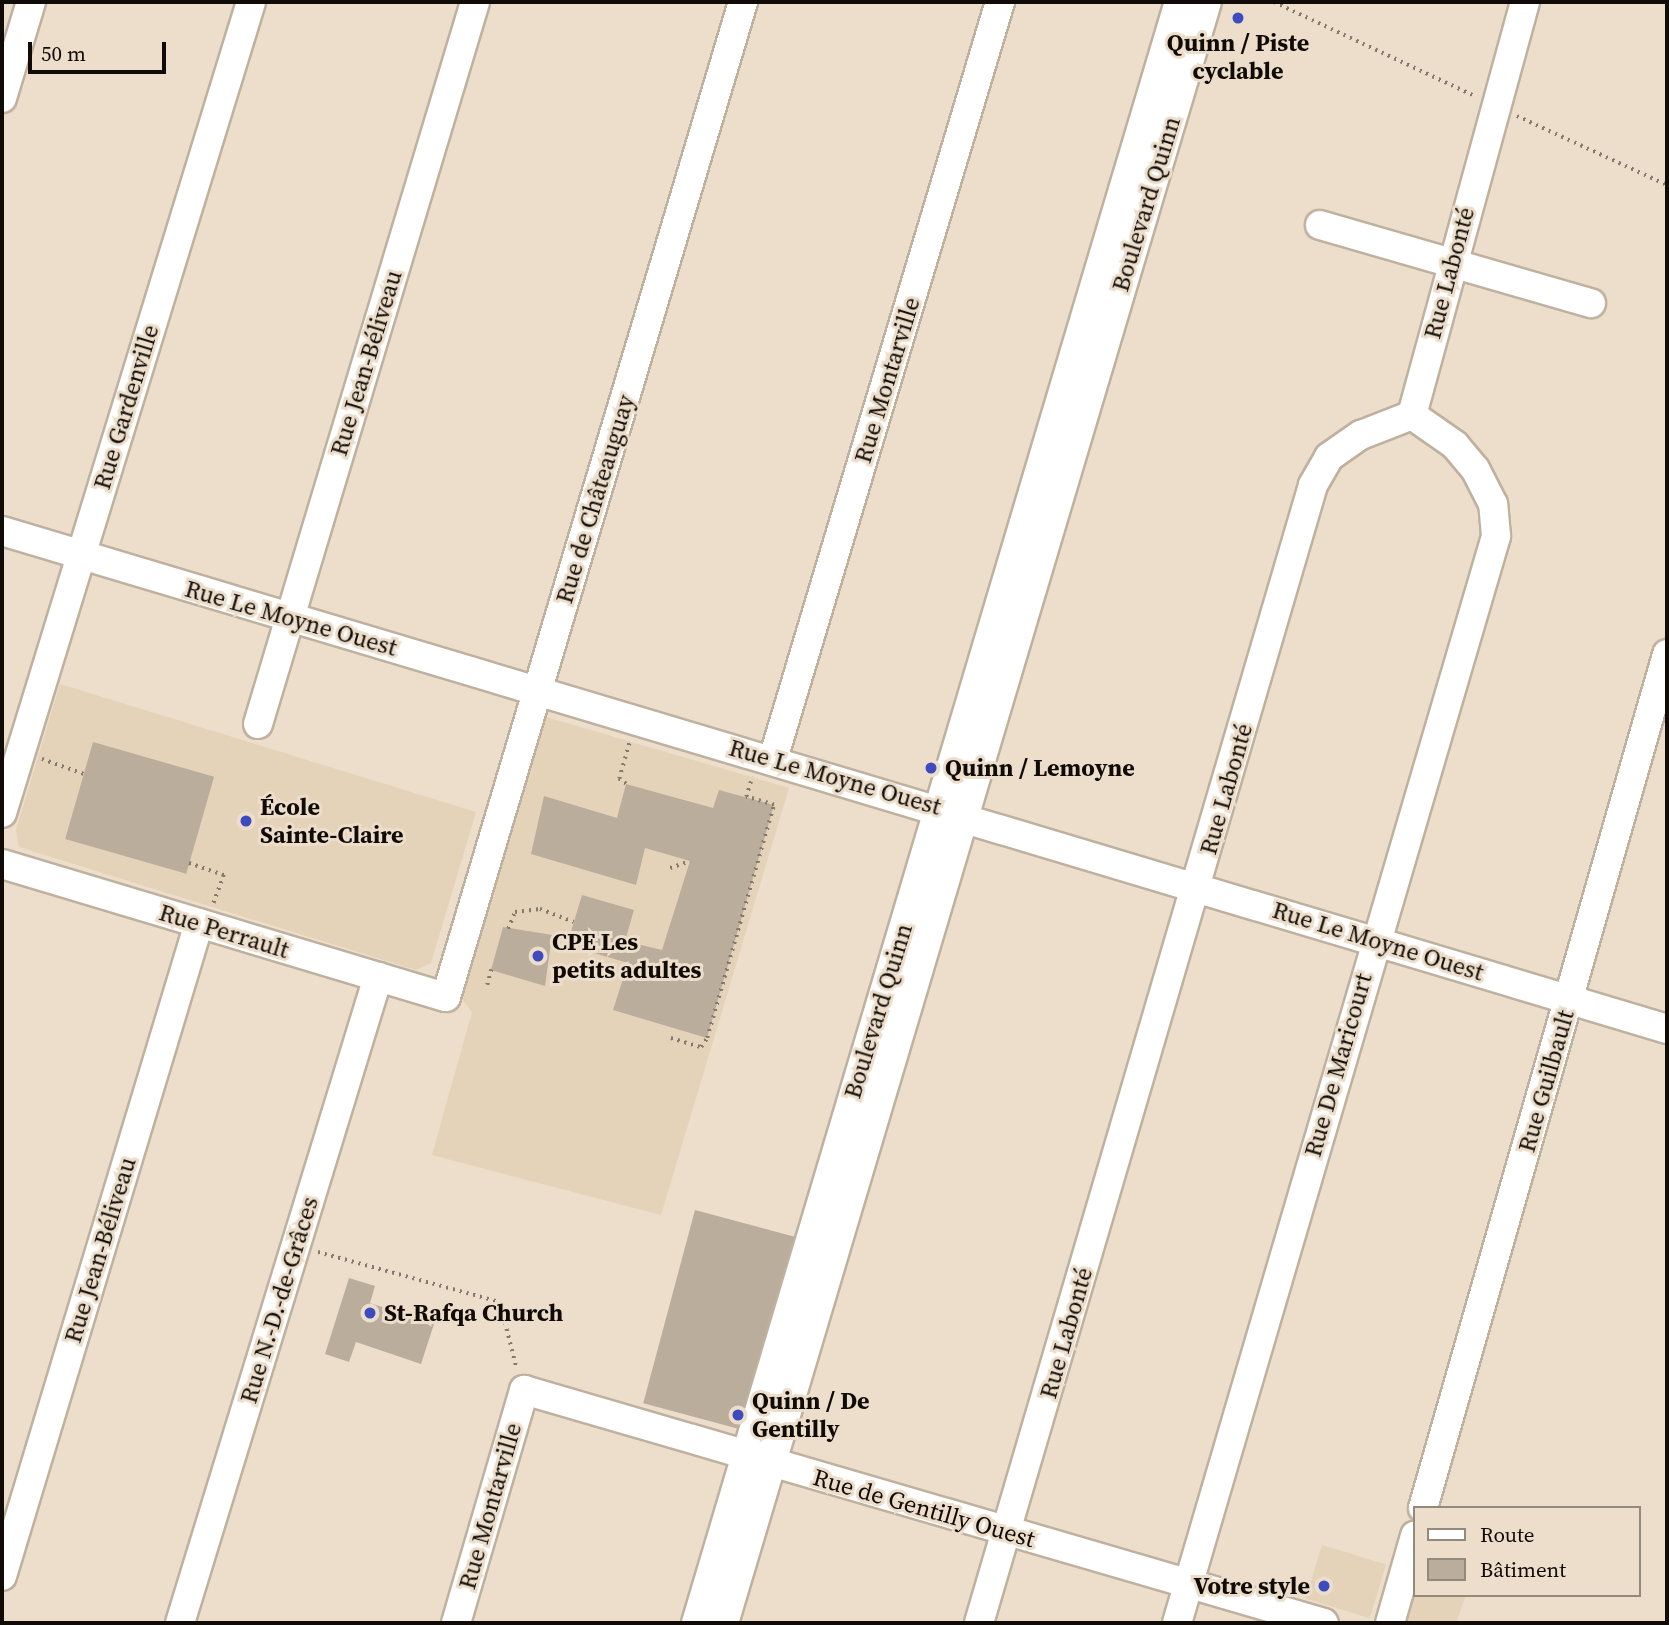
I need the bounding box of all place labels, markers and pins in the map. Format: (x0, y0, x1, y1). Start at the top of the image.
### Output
marker: Quinn / Piste cyclable (1230, 10, 1246, 26)
place label: Quinn / Piste cyclable (1167, 29, 1309, 85)
place label: Quinn / Lemoyne (945, 754, 1135, 782)
marker: Quinn / Lemoyne (923, 760, 939, 776)
place label: École Sainte-Claire (260, 793, 404, 849)
marker: École Sainte-Claire (238, 813, 254, 829)
place label: CPE Les petits adultes (552, 928, 702, 984)
marker: CPE Les petits adultes (530, 948, 546, 964)
place label: St-Rafqa Church (384, 1299, 563, 1327)
marker: St-Rafqa Church (362, 1305, 378, 1321)
place label: Quinn / De Gentilly (752, 1387, 870, 1443)
marker: Quinn / De Gentilly (730, 1407, 746, 1423)
place label: Votre style (1194, 1572, 1310, 1600)
marker: Votre style (1316, 1578, 1332, 1594)

